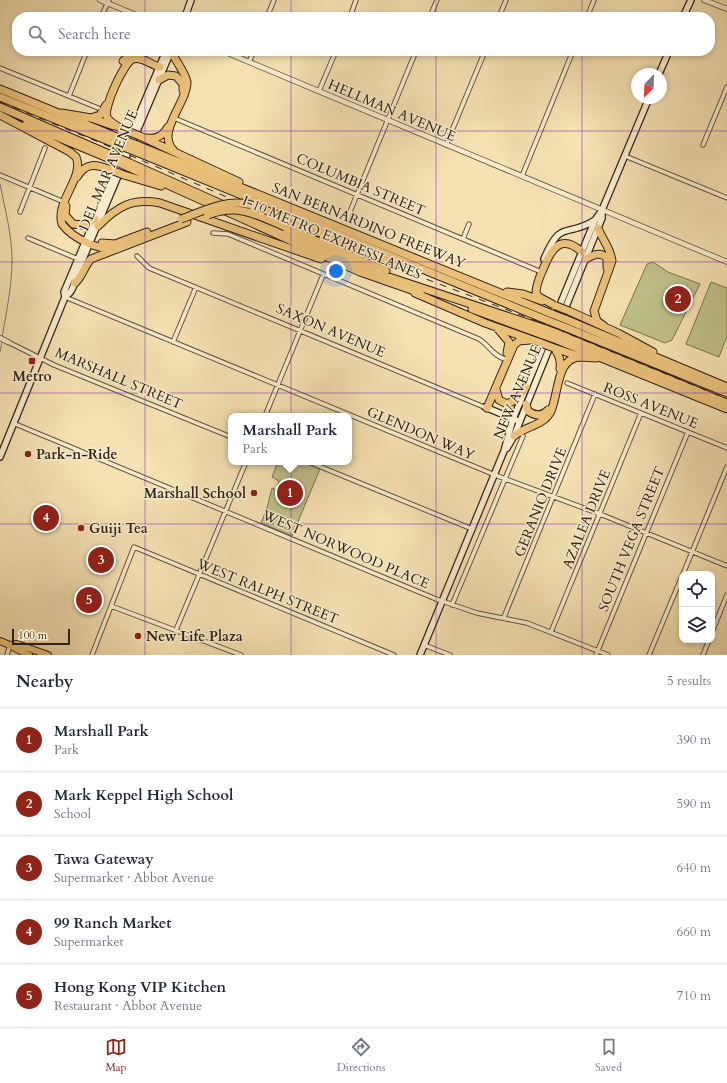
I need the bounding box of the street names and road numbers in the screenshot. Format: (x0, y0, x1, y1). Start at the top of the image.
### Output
street label: HELLMAN AVENUE (325, 75, 459, 146)
street label: DEL MAR AVENUE (74, 106, 143, 234)
street label: COLUMBIA STREET (293, 149, 428, 220)
street label: SAN BERNARDINO FREEWAY (269, 178, 469, 273)
street label: I-10 METRO EXPRESSLANES (239, 191, 424, 284)
street label: SAXON AVENUE (273, 299, 389, 362)
street label: NEW AVENUE (489, 342, 546, 442)
street label: MARSHALL STREET (52, 343, 185, 414)
street label: ROSS AVENUE (601, 378, 701, 433)
street label: GLENDON WAY (364, 402, 478, 465)
street label: GERANIO DRIVE (510, 444, 571, 560)
street label: SOUTH VEGA STREET (594, 464, 669, 614)
street label: AZALEA DRIVE (558, 466, 615, 572)
street label: WEST NORWOOD PLACE (258, 505, 433, 593)
street label: WEST RALPH STREET (193, 554, 342, 629)

